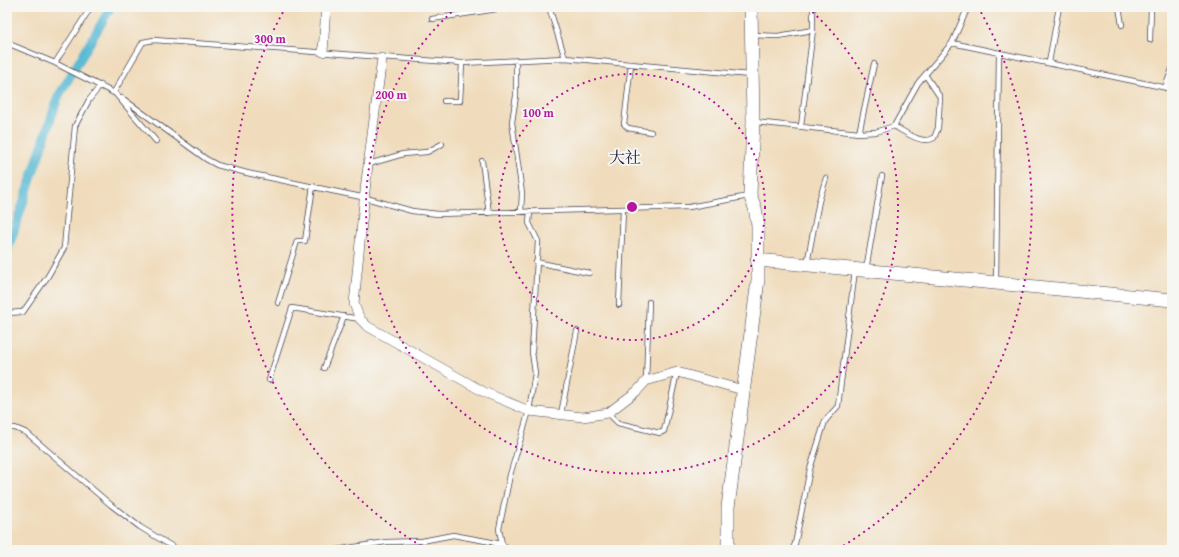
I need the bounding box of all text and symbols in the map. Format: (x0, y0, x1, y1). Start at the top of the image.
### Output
text: 300 m (254, 30, 287, 47)
text: 200 m (375, 86, 408, 103)
text: 100 m (522, 104, 555, 121)
district label: 大社 (609, 145, 641, 169)
centre of rings (625, 200, 639, 214)

